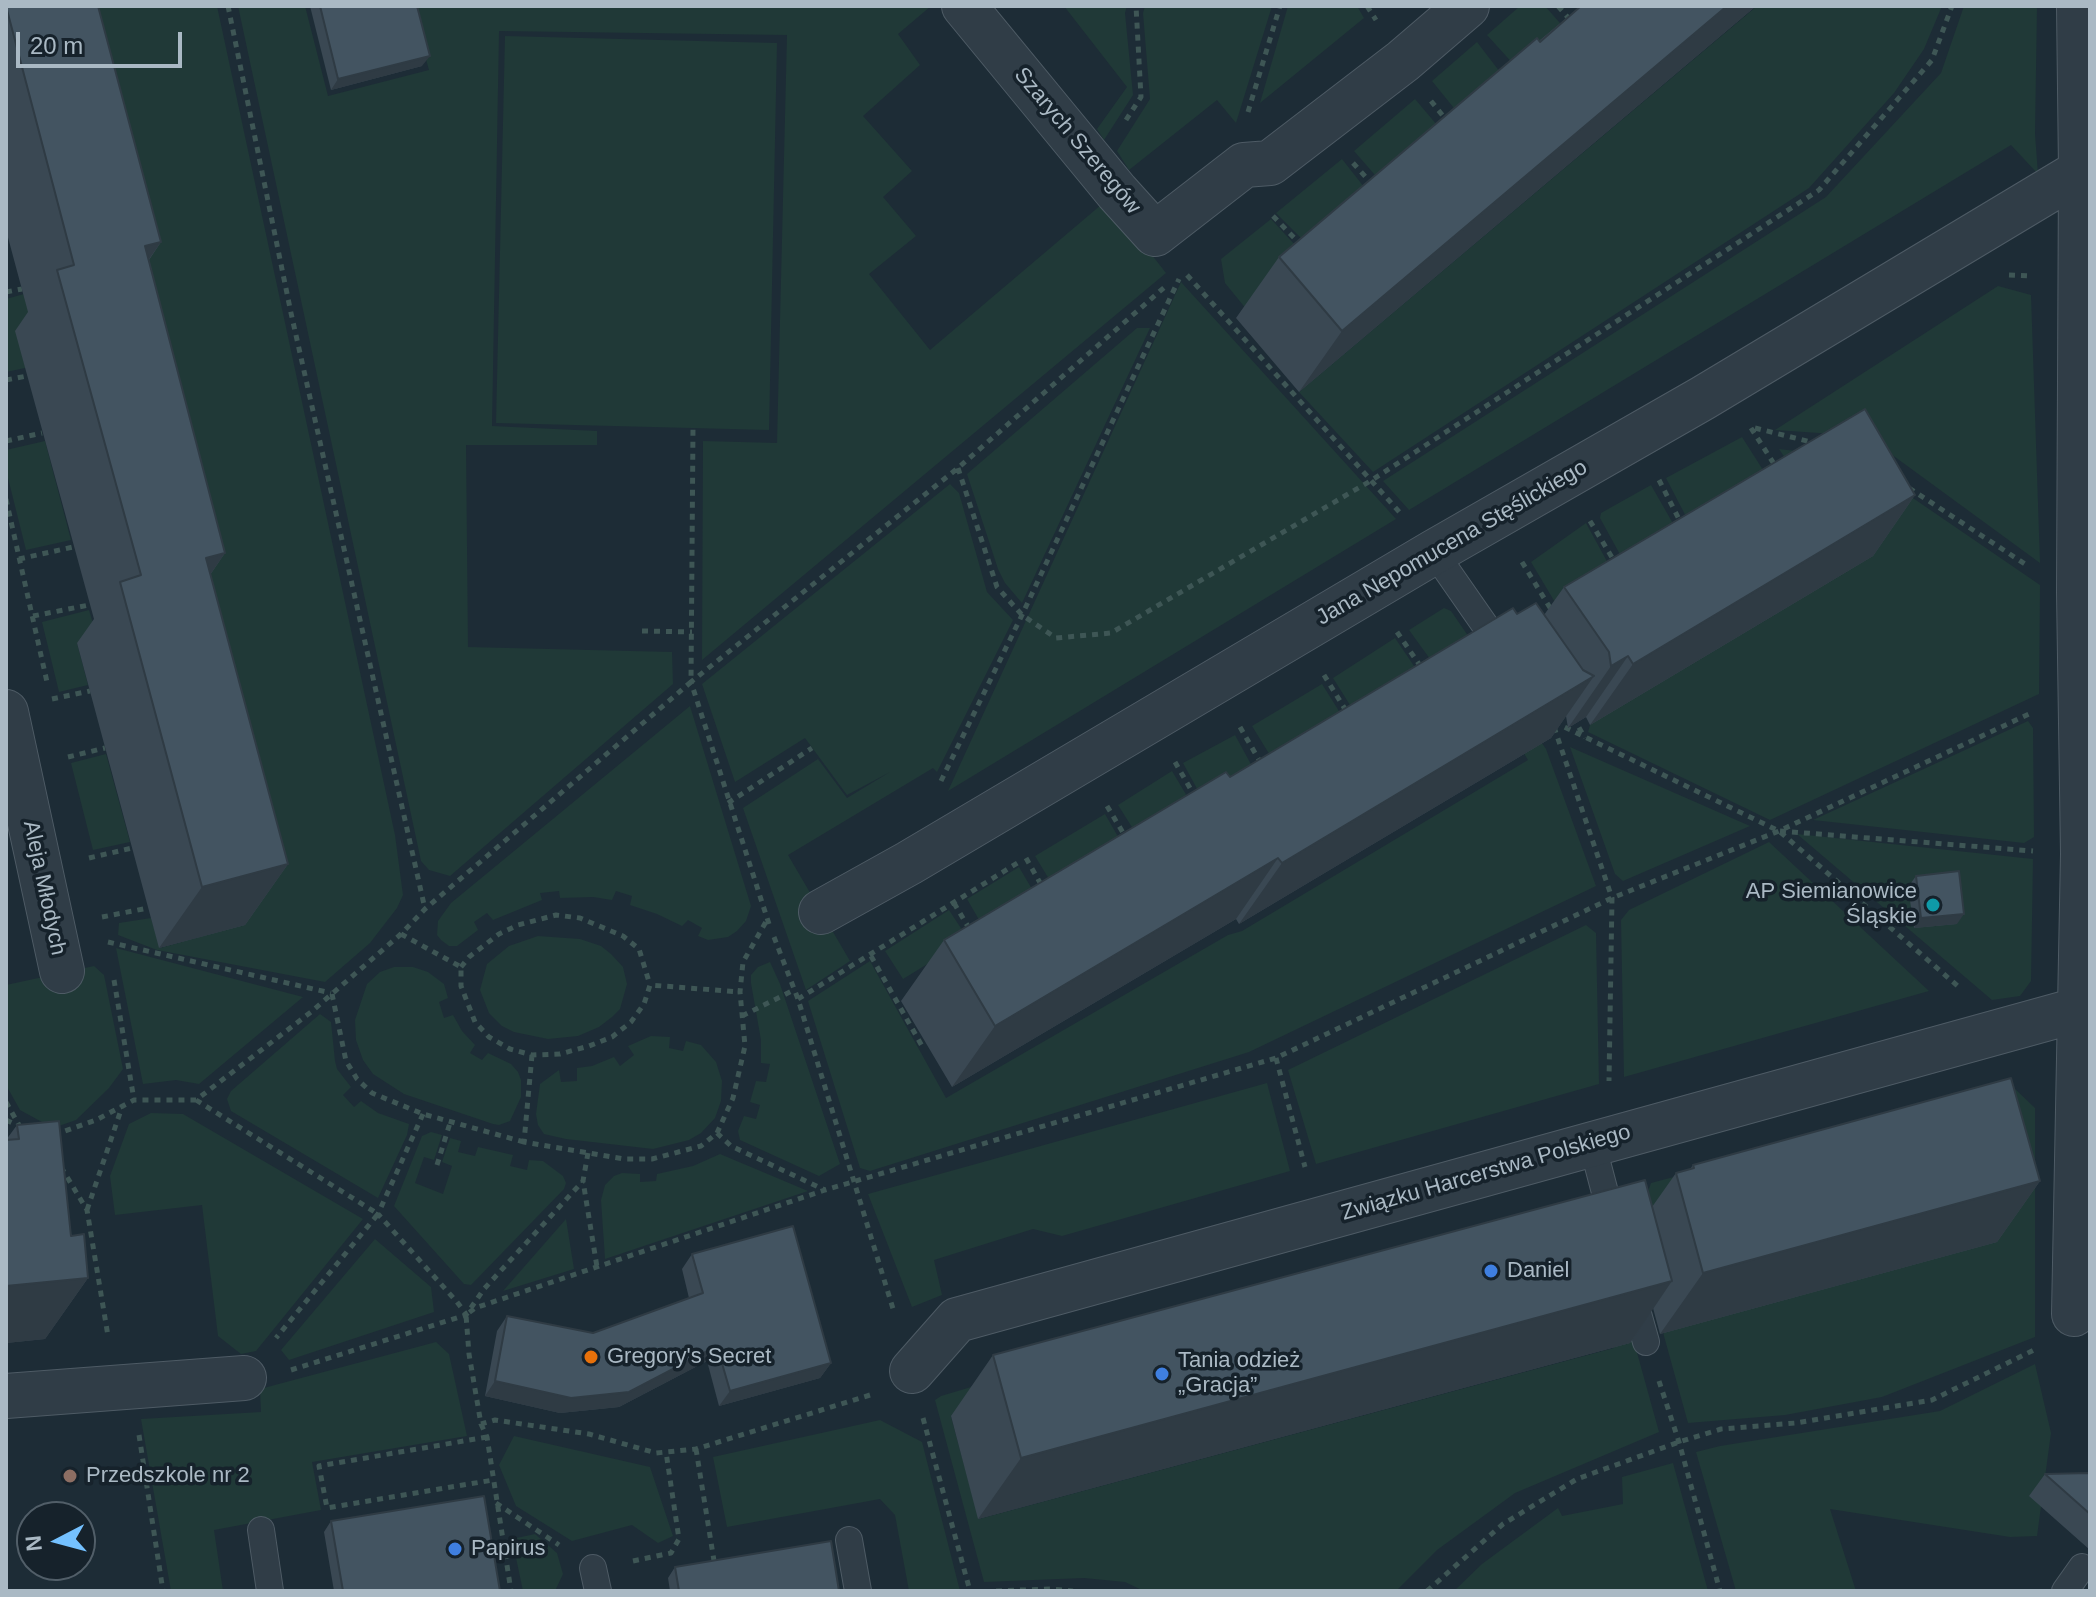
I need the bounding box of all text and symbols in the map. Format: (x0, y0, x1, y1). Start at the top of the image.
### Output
scale bar (20, 16, 186, 66)
text: 20 m (30, 32, 83, 59)
street label: Szarych Szeregów (1008, 62, 1146, 220)
street label: Jana Nepomucena Stęślickiego (1312, 455, 1592, 631)
street label: Aleja Młodych (17, 818, 71, 958)
place label: AP Siemianowice Śląskie (1746, 879, 1917, 930)
marker: AP Siemianowice Śląskie (1924, 896, 1942, 914)
street label: Związku Harcerstwa Polskiego (1338, 1119, 1634, 1227)
place label: Daniel (1507, 1258, 1569, 1284)
marker: Daniel (1482, 1262, 1500, 1280)
place label: Gregory's Secret (607, 1344, 771, 1370)
marker: Gregory's Secret (582, 1348, 600, 1366)
place label: Tania odzież „Gracja” (1178, 1348, 1300, 1400)
marker: Tania odzież „Gracja” (1153, 1365, 1171, 1383)
place label: Przedszkole nr 2 (86, 1463, 250, 1489)
marker: Przedszkole nr 2 (61, 1467, 79, 1485)
north arrow (16, 1501, 96, 1581)
text: N (20, 1534, 47, 1553)
place label: Papirus (471, 1536, 546, 1562)
marker: Papirus (446, 1540, 464, 1558)

